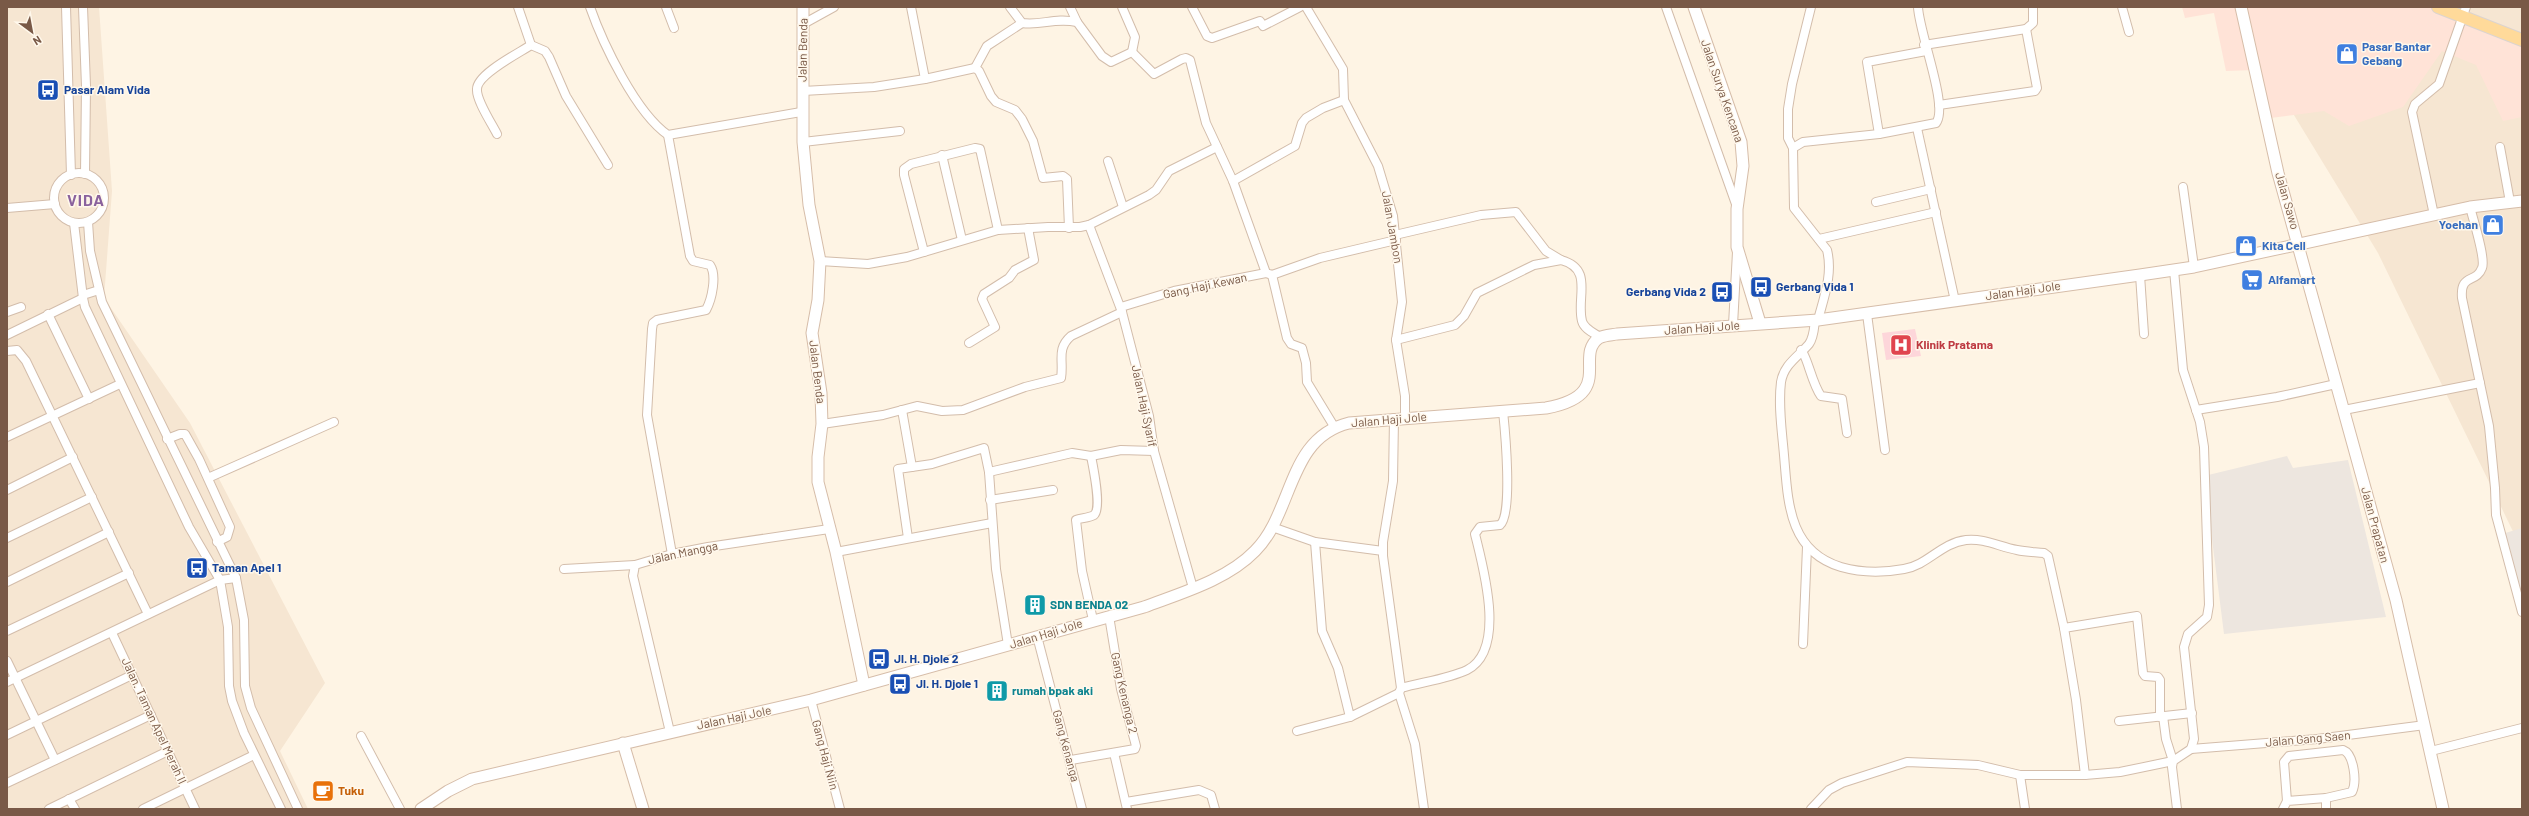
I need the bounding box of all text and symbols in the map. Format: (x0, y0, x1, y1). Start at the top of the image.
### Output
north arrow (12, 12, 52, 52)
street label: Jalan Benda (794, 18, 810, 82)
text: N (31, 33, 44, 48)
street label: Jalan Surya Kencana (1699, 37, 1747, 144)
place label: Pasar Bantar Gebang (2362, 39, 2431, 67)
shop icon: Pasar Bantar Gebang (2334, 41, 2360, 67)
bus stop icon: Pasar Alam Vida (35, 77, 61, 103)
place label: Pasar Alam Vida (64, 82, 150, 96)
street label: Jalan Sawo (2273, 171, 2303, 231)
district label: VIDA (67, 190, 105, 209)
street label: Jalan Jambon (1380, 190, 1406, 264)
shop icon: Yoehan (2480, 212, 2506, 238)
place label: Yoehan (2439, 217, 2478, 231)
shop icon: Kita Cell (2233, 233, 2259, 259)
place label: Kita Cell (2262, 238, 2306, 252)
supermarket icon: Alfamart (2239, 267, 2265, 293)
street label: Gang Haji Kewan (1161, 269, 1248, 301)
place label: Alfamart (2268, 272, 2316, 286)
bus stop icon: Gerbang Vida 1 (1748, 274, 1774, 300)
street label: Jalan Haji Jole (1984, 278, 2061, 302)
bus stop icon: Gerbang Vida 2 (1709, 279, 1735, 305)
place label: Gerbang Vida 1 (1776, 279, 1854, 293)
place label: Gerbang Vida 2 (1626, 284, 1706, 298)
street label: Jalan Haji Jole (1664, 317, 1740, 337)
hospital icon: Klinik Pratama (1888, 332, 1914, 358)
place label: Klinik Pratama (1916, 337, 1993, 351)
street label: Jalan Benda (807, 339, 829, 404)
street label: Jalan Haji Syarif (1129, 364, 1160, 448)
street label: Jalan Haji Jole (1351, 409, 1427, 429)
street label: Jalan Prapatan (2359, 485, 2393, 564)
street label: Jalan Mangga (647, 538, 719, 566)
bus stop icon: Taman Apel 1 (184, 555, 210, 581)
place label: Taman Apel 1 (212, 560, 281, 574)
building icon: SDN BENDA 02 (1022, 592, 1048, 618)
place label: SDN BENDA 02 (1050, 597, 1129, 611)
street label: Jalan Haji Jole (1007, 615, 1084, 651)
bus stop icon: Jl. H. Djole 2 (866, 646, 892, 672)
place label: Jl. H. Djole 2 (894, 651, 959, 665)
street label: Gang Kenanga 2 (1109, 651, 1141, 735)
street label: Jalan. Taman Apel Merah II (120, 655, 190, 786)
bus stop icon: Jl. H. Djole 1 (887, 671, 913, 697)
place label: Jl. H. Djole 1 (916, 676, 978, 690)
building icon: rumah bpak aki (984, 678, 1010, 704)
place label: rumah bpak aki (1012, 683, 1093, 697)
street label: Jalan Haji Jole (695, 702, 772, 732)
street label: Gang Kenanga (1051, 708, 1083, 783)
street label: Gang Haji Niin (810, 718, 842, 791)
street label: Jalan Gang Saen (2265, 727, 2351, 749)
cafe icon: Tuku (310, 778, 336, 804)
place label: Tuku (338, 783, 364, 797)

